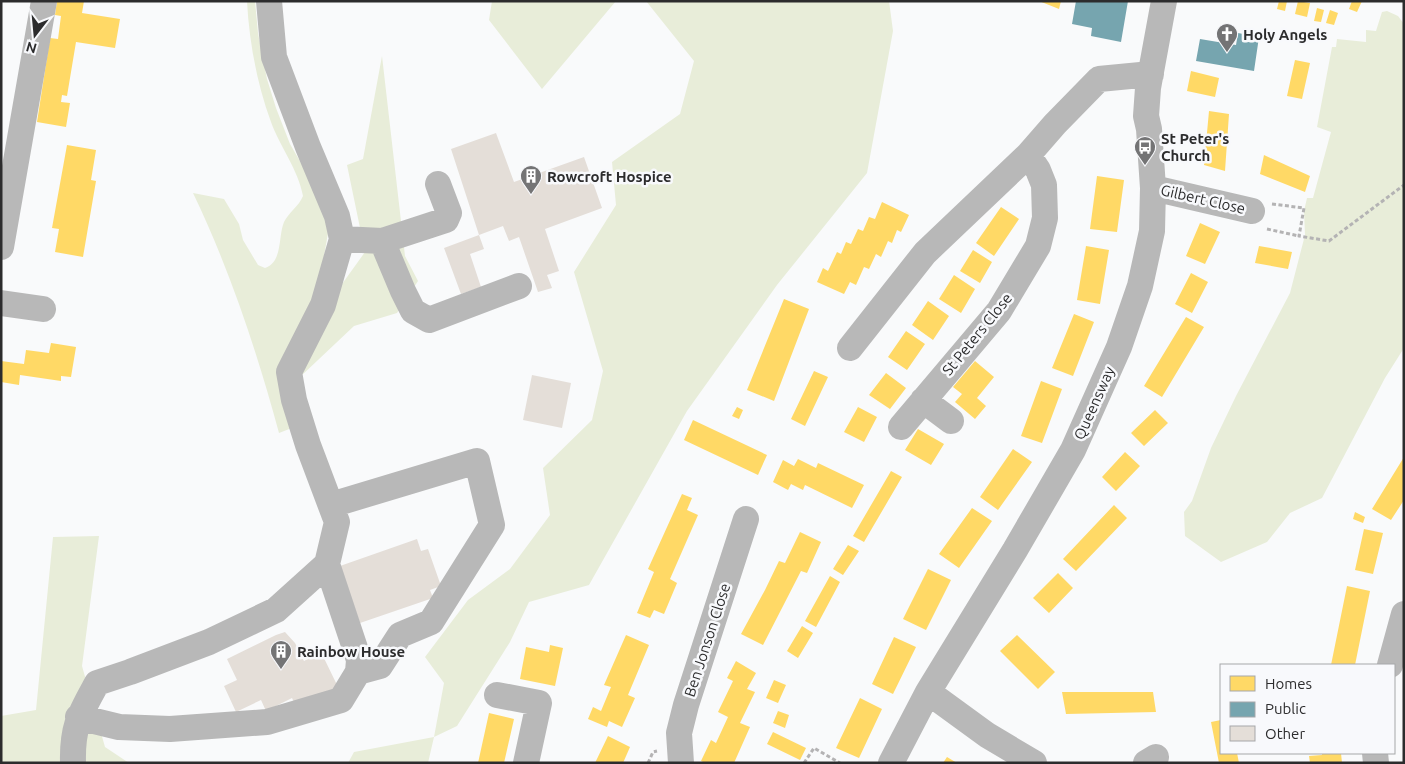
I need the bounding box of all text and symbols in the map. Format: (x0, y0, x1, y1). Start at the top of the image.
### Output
north arrow (10, 10, 60, 60)
church icon: Holy Angels (1215, 22, 1239, 53)
place label: Holy Angels (1243, 26, 1327, 43)
text: N (24, 38, 39, 57)
place label: St Peter's Church (1161, 130, 1229, 164)
bus stop icon: St Peter's Church (1133, 135, 1157, 166)
building icon: Rowcroft Hospice (519, 164, 543, 195)
place label: Rowcroft Hospice (547, 168, 672, 185)
street label: Gilbert Close (1159, 181, 1247, 217)
street label: St Peters Close (939, 290, 1015, 378)
street label: Queensway (1070, 364, 1118, 442)
street label: Ben Jonson Close (681, 581, 733, 699)
building icon: Rainbow House (269, 639, 293, 670)
place label: Rainbow House (297, 643, 405, 660)
legend (1220, 664, 1395, 754)
text: Homes (1265, 675, 1312, 692)
text: Public (1265, 700, 1306, 717)
text: Other (1265, 725, 1305, 742)

